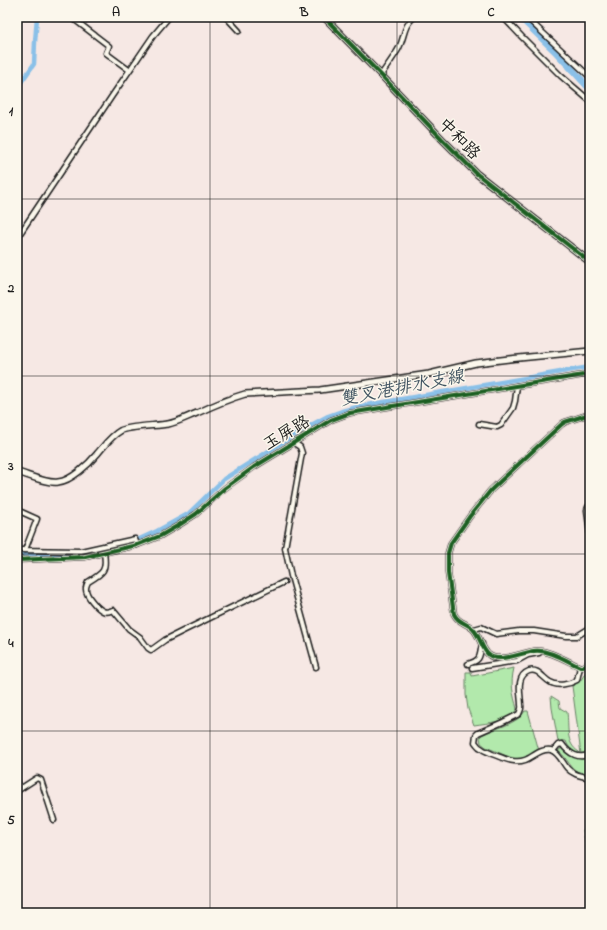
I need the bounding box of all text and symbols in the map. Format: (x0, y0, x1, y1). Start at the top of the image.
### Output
text: A (112, 3, 120, 22)
text: B (299, 3, 309, 22)
text: C (487, 3, 495, 22)
text: 1 (9, 102, 14, 121)
street label: 中和路 (432, 112, 486, 166)
text: 2 (7, 279, 15, 298)
water label: 雙叉港排水支線 (338, 364, 468, 414)
street label: 玉屏路 (258, 409, 315, 457)
text: 3 (7, 457, 14, 476)
text: 4 (7, 634, 14, 653)
text: 5 (7, 811, 15, 830)

